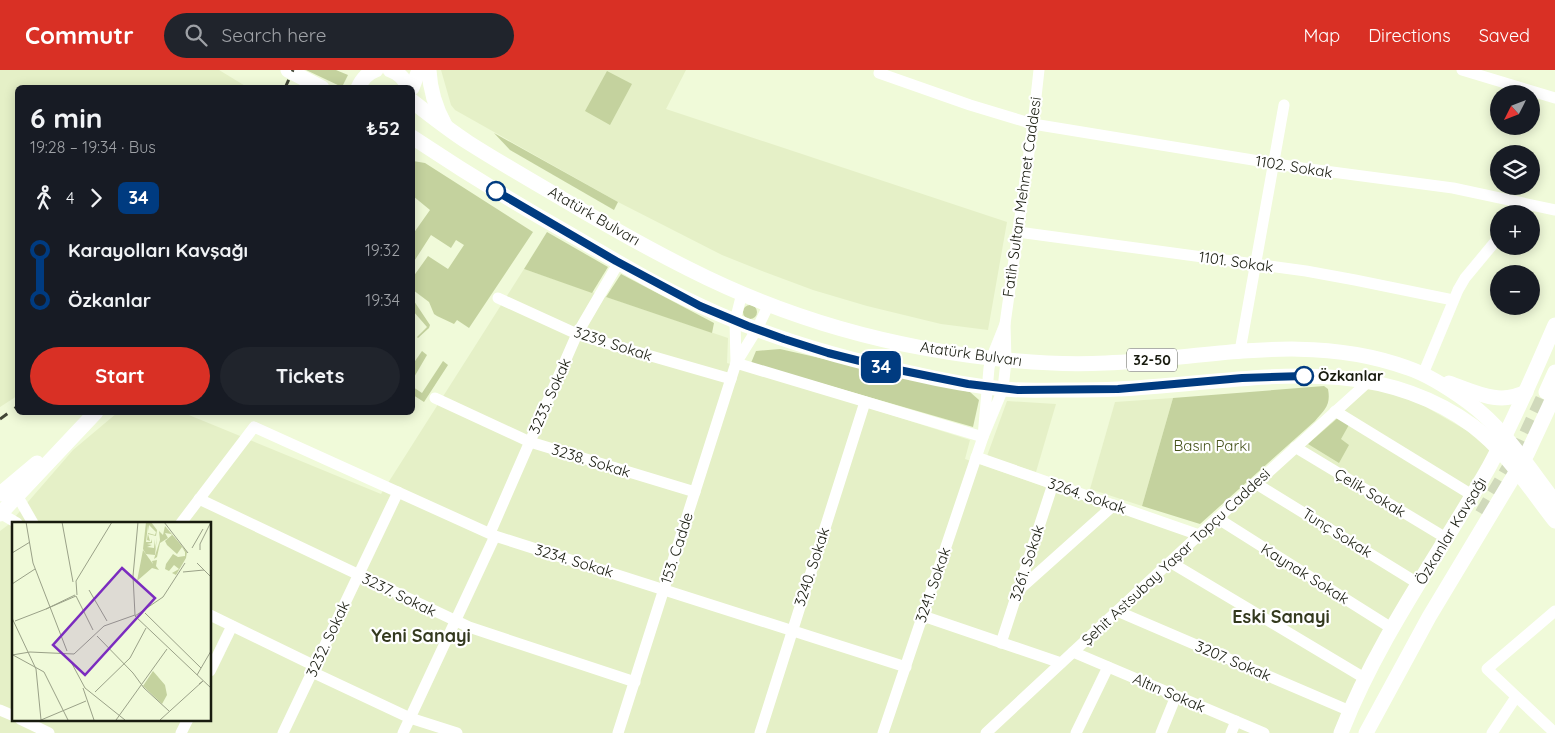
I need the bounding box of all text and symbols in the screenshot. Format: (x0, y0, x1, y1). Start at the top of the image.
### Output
search box (164, 13, 514, 58)
text: Commutr (25, 20, 134, 50)
icon: search (182, 21, 210, 49)
text: Search here (222, 23, 327, 47)
text: Map (1303, 24, 1340, 47)
text: Directions (1368, 24, 1451, 47)
text: Saved (1479, 24, 1530, 47)
north arrow (1490, 85, 1540, 135)
map controls (1490, 85, 1540, 315)
street label: Fatih Sultan Mehmet Caddesi (998, 96, 1045, 298)
text: 6 min (30, 100, 102, 135)
text: ₺52 (366, 116, 400, 140)
text: 19:28 – 19:34 · Bus (30, 137, 156, 157)
button: layers (1490, 145, 1540, 195)
street label: 1102. Sokak (1254, 151, 1334, 182)
unlabelled marker (486, 181, 506, 201)
street label: Atatürk Bulvarı (545, 182, 643, 249)
icon: walk (30, 184, 58, 212)
icon: forward (82, 184, 110, 212)
text: 34 (128, 186, 149, 209)
text: 4 (66, 188, 74, 208)
button: + (1490, 205, 1540, 255)
text: Karayolları Kavşağı (68, 238, 248, 262)
text: 19:32 (365, 240, 400, 260)
street label: 1101. Sokak (1198, 247, 1275, 276)
button: − (1490, 265, 1540, 315)
text: Özkanlar (68, 288, 151, 312)
text: 19:34 (365, 290, 400, 310)
street label: 3239. Sokak (572, 322, 655, 365)
street label: Atatürk Bulvarı (919, 337, 1023, 370)
button: Start (30, 347, 210, 405)
button: Tickets (220, 347, 400, 405)
road number: 32-50 (1127, 348, 1177, 372)
line badge: 34 (858, 351, 904, 383)
street label: 3233. Sokak (524, 355, 575, 437)
text: 34 (871, 355, 891, 378)
marker: Özkanlar (1294, 366, 1314, 386)
place label: Özkanlar (1318, 366, 1384, 385)
park label: Basın Parkı (1174, 436, 1250, 455)
street label: 3238. Sokak (549, 440, 633, 482)
street label: Şehit Astsubay Yaşar Topçu Caddesi (1077, 464, 1274, 649)
street label: Çelik Sokak (1331, 464, 1409, 521)
street label: 3264. Sokak (1045, 473, 1129, 518)
street label: Özkanlar Kavşağı (1411, 473, 1490, 588)
street label: Tunç Sokak (1299, 504, 1376, 562)
street label: 153. Cadde (656, 510, 697, 586)
inset map (12, 522, 211, 720)
street label: 3261. Sokak (1005, 522, 1048, 603)
street label: 3240. Sokak (790, 525, 833, 609)
street label: Kaynak Sokak (1258, 539, 1353, 608)
street label: 3234. Sokak (532, 540, 616, 581)
street label: 3241. Sokak (911, 545, 954, 625)
street label: 3237. Sokak (359, 568, 439, 621)
street label: 3232. Sokak (302, 598, 353, 680)
district label: Eski Sanayi (1232, 605, 1330, 628)
district label: Yeni Sanayi (371, 624, 471, 647)
street label: 3207. Sokak (1192, 636, 1274, 685)
street label: Altın Sokak (1130, 669, 1208, 716)

